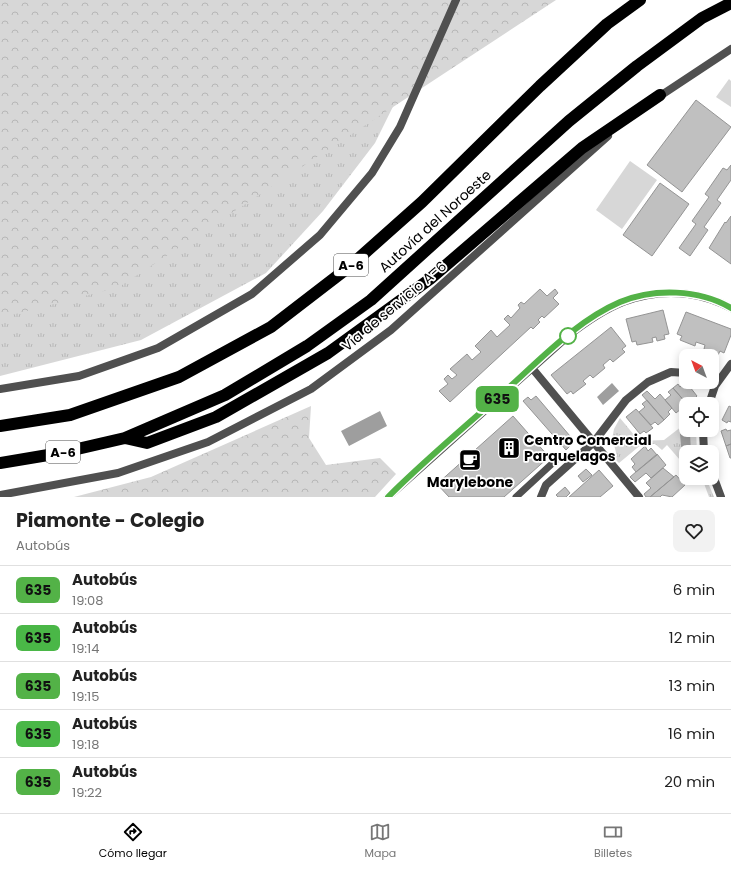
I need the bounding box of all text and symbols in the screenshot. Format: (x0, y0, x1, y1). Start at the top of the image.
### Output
street label: Autovía del Noroeste (374, 165, 496, 277)
road number: A-6 (334, 254, 368, 276)
street label: Vía de servicio A-6 (337, 256, 451, 356)
unlabelled marker (559, 327, 577, 345)
north arrow (679, 349, 719, 389)
map controls (679, 349, 719, 485)
line badge: 635 (474, 386, 520, 412)
text: 635 (484, 389, 510, 409)
button: locate (679, 397, 719, 437)
place label: Centro Comercial Parquelagos (524, 430, 652, 466)
building icon: Centro Comercial Parquelagos (496, 435, 522, 461)
road number: A-6 (46, 441, 80, 463)
button: layers (679, 445, 719, 485)
cafe icon: Marylebone (457, 447, 483, 473)
place label: Marylebone (427, 472, 514, 492)
text: Piamonte - Colegio (16, 507, 204, 534)
button: heart (673, 510, 715, 552)
text: Autobús (16, 536, 70, 555)
text: Autobús (72, 569, 137, 590)
text: 6 min (673, 579, 715, 600)
text: 635 (25, 580, 51, 600)
text: 19:08 (72, 591, 104, 610)
text: Autobús (72, 617, 137, 638)
text: 12 min (669, 627, 715, 648)
text: 635 (25, 628, 51, 648)
text: 19:14 (72, 639, 99, 658)
text: Autobús (72, 665, 137, 686)
text: 13 min (669, 675, 715, 696)
text: 635 (25, 676, 51, 696)
text: 19:15 (72, 687, 99, 706)
text: Autobús (72, 713, 137, 734)
text: 16 min (668, 723, 715, 744)
text: 635 (25, 724, 51, 744)
text: 19:18 (72, 735, 99, 754)
text: Autobús (72, 761, 137, 782)
text: 20 min (664, 771, 715, 792)
text: 635 (25, 772, 51, 792)
text: 19:22 (72, 783, 102, 802)
tab: Cómo llegar (99, 821, 167, 862)
tab: Mapa (365, 821, 396, 862)
tab: Billetes (594, 821, 632, 862)

